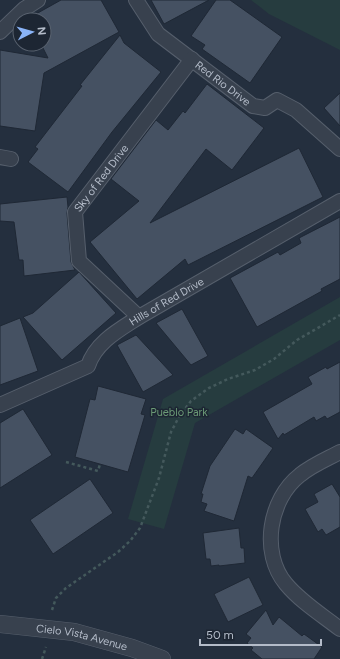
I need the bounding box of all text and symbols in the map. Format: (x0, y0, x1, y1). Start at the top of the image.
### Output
north arrow (12, 12, 52, 52)
text: N (35, 26, 48, 36)
street label: Red Rio Drive (193, 58, 253, 108)
street label: Sky of Red Drive (71, 142, 131, 214)
street label: Hills of Red Drive (127, 275, 206, 328)
park label: Pueblo Park (150, 406, 208, 419)
street label: Cielo Vista Avenue (36, 621, 129, 653)
scale bar (200, 621, 321, 647)
text: 50 m (206, 628, 234, 642)

